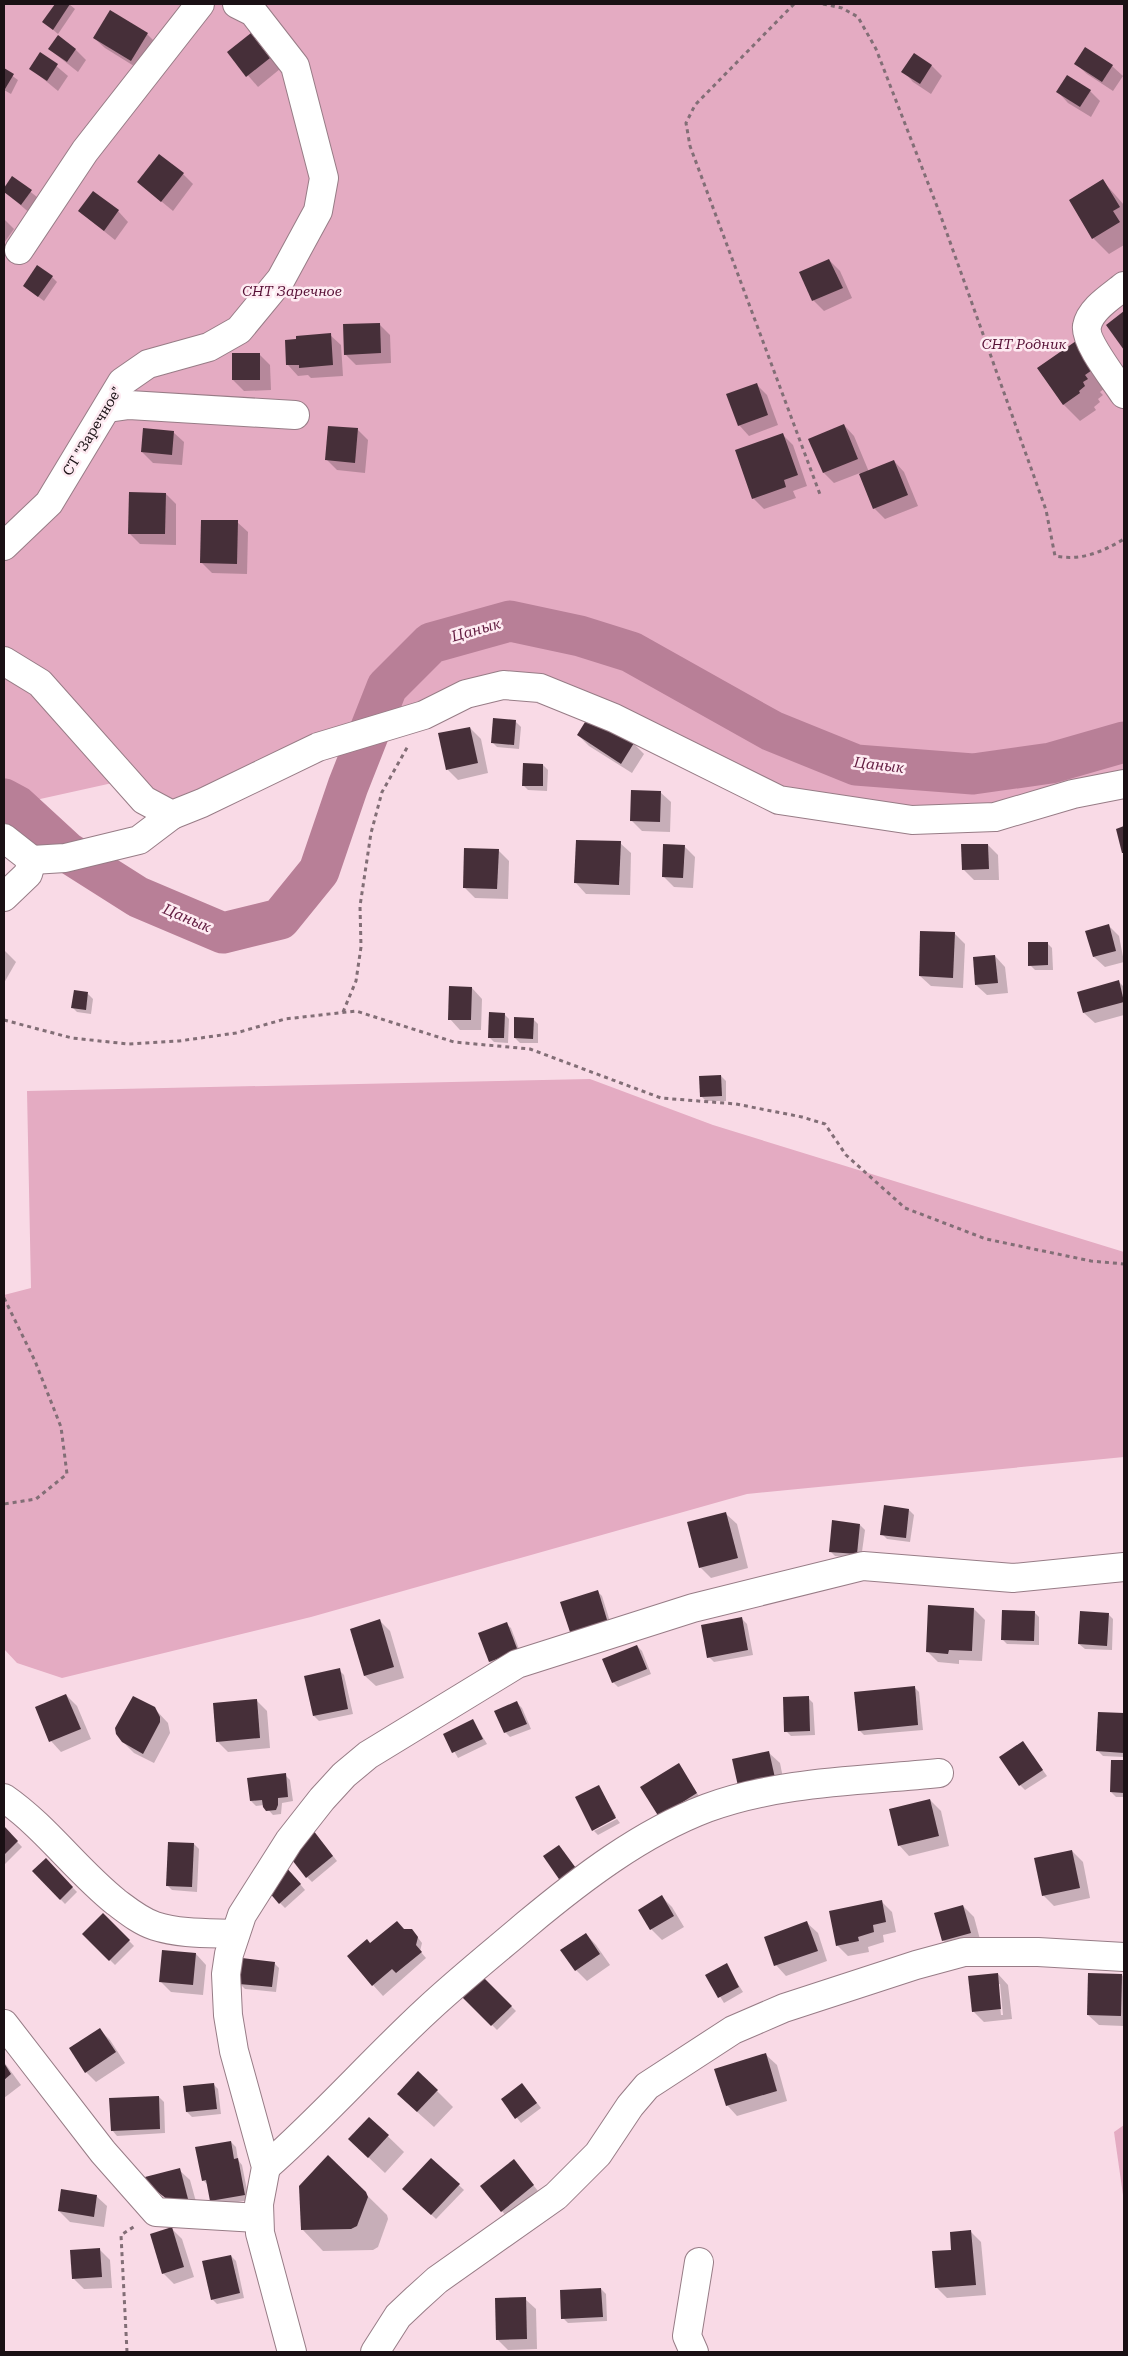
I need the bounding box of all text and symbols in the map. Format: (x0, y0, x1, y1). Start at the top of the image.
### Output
park label: СНТ Заречное (242, 283, 342, 299)
park label: СНТ Родник (982, 336, 1067, 352)
street label: СТ "Заречное" (59, 384, 125, 478)
water label: Цанык (448, 614, 503, 646)
water label: Цанык (852, 753, 906, 777)
water label: Цанык (159, 899, 214, 936)

